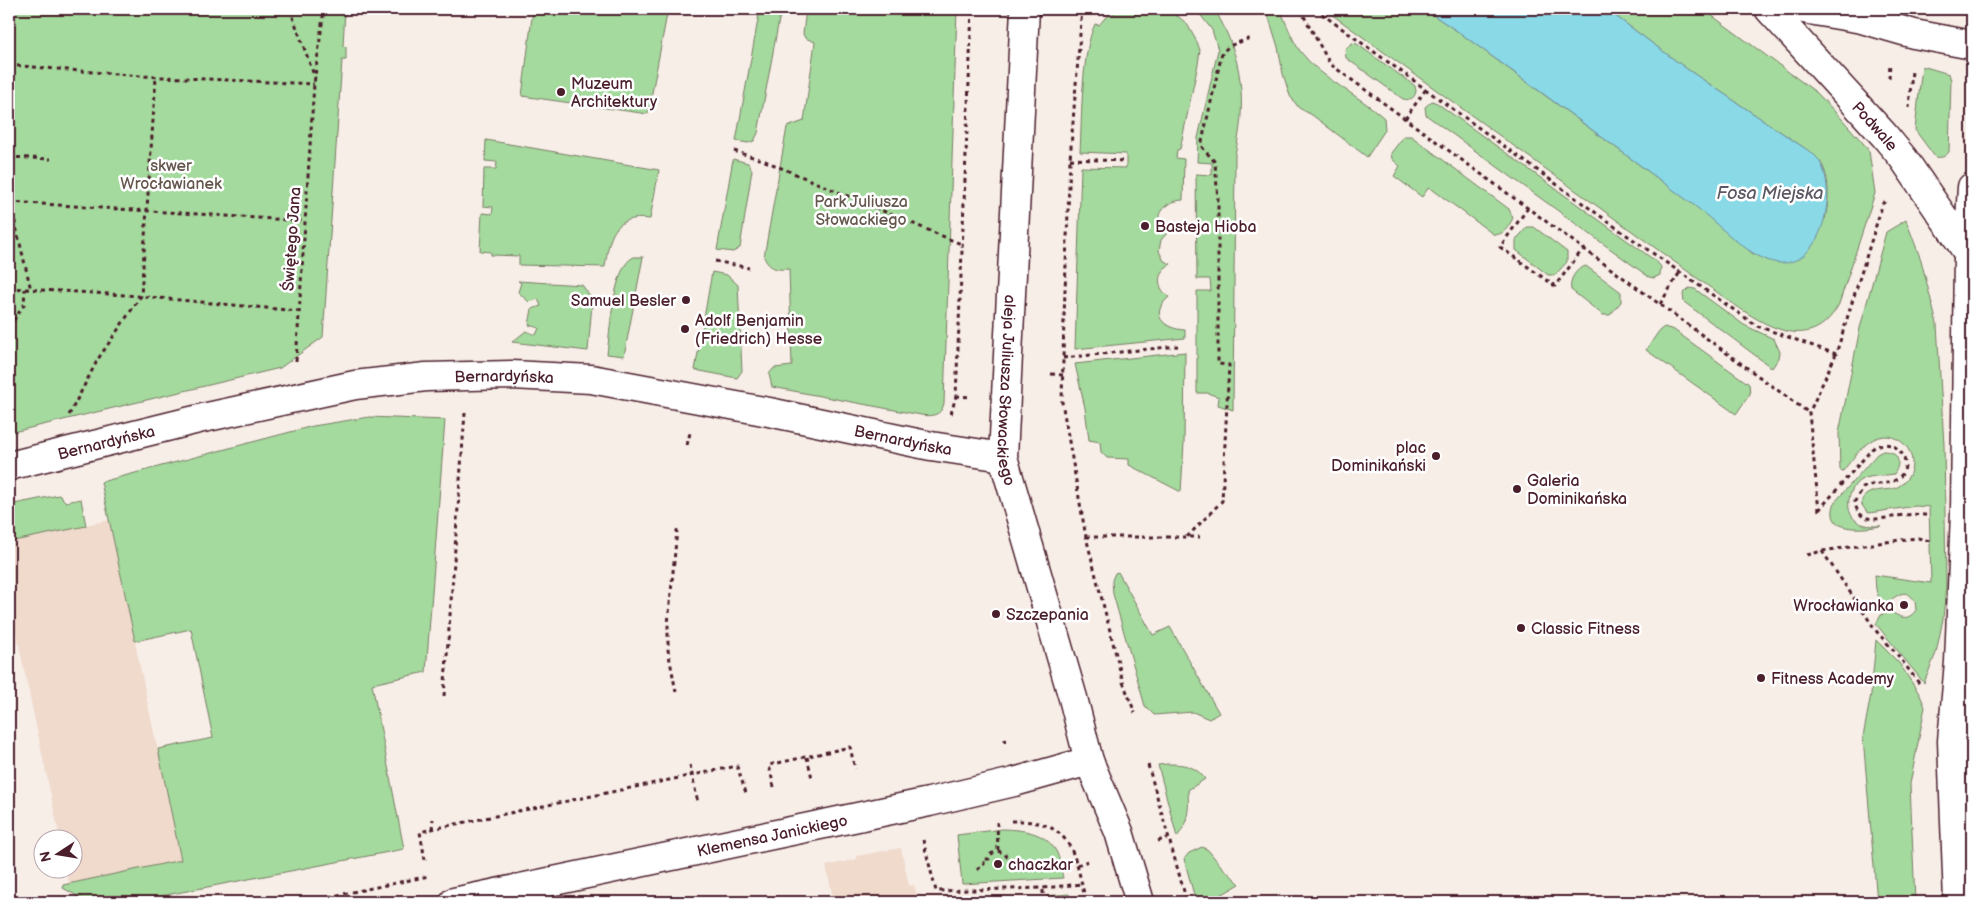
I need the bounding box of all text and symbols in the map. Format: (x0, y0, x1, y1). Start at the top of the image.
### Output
place label: Muzeum Architektury (571, 75, 658, 112)
marker: Muzeum Architektury (555, 86, 567, 98)
street label: Podwale (1847, 98, 1901, 156)
park label: skwer Wrocławianek (120, 157, 222, 194)
water label: Fosa Miejska (1717, 183, 1823, 204)
street label: Świętego Jana (277, 186, 306, 292)
park label: Park Juliusza Słowackiego (814, 193, 908, 230)
place label: Basteja Hioba (1155, 218, 1257, 237)
marker: Basteja Hioba (1139, 220, 1151, 232)
place label: Samuel Besler (571, 292, 676, 311)
marker: Samuel Besler (680, 294, 692, 306)
street label: aleja Juliusza Słowackiego (992, 294, 1019, 488)
place label: Adolf Benjamin (Friedrich) Hesse (695, 312, 823, 349)
marker: Adolf Benjamin (Friedrich) Hesse (679, 323, 691, 335)
street label: Bernardyńska (454, 367, 554, 388)
street label: Bernardyńska (56, 422, 157, 465)
street label: Bernardyńska (852, 422, 953, 460)
place label: plac Dominikański (1331, 439, 1426, 476)
marker: plac Dominikański (1430, 450, 1442, 462)
place label: Galeria Dominikańska (1527, 472, 1627, 509)
marker: Galeria Dominikańska (1511, 483, 1523, 495)
place label: Wrocławianka (1793, 597, 1894, 616)
marker: Wrocławianka (1898, 599, 1910, 611)
place label: Szczepania (1006, 606, 1089, 625)
marker: Szczepania (990, 608, 1002, 620)
place label: Classic Fitness (1531, 620, 1640, 639)
marker: Classic Fitness (1515, 622, 1527, 634)
place label: Fitness Academy (1771, 670, 1895, 689)
marker: Fitness Academy (1755, 672, 1767, 684)
street label: Klemensa Janickiego (695, 811, 849, 862)
north arrow (32, 828, 82, 878)
text: N (36, 850, 55, 864)
place label: chaczkar (1008, 856, 1073, 875)
marker: chaczkar (992, 858, 1004, 870)

